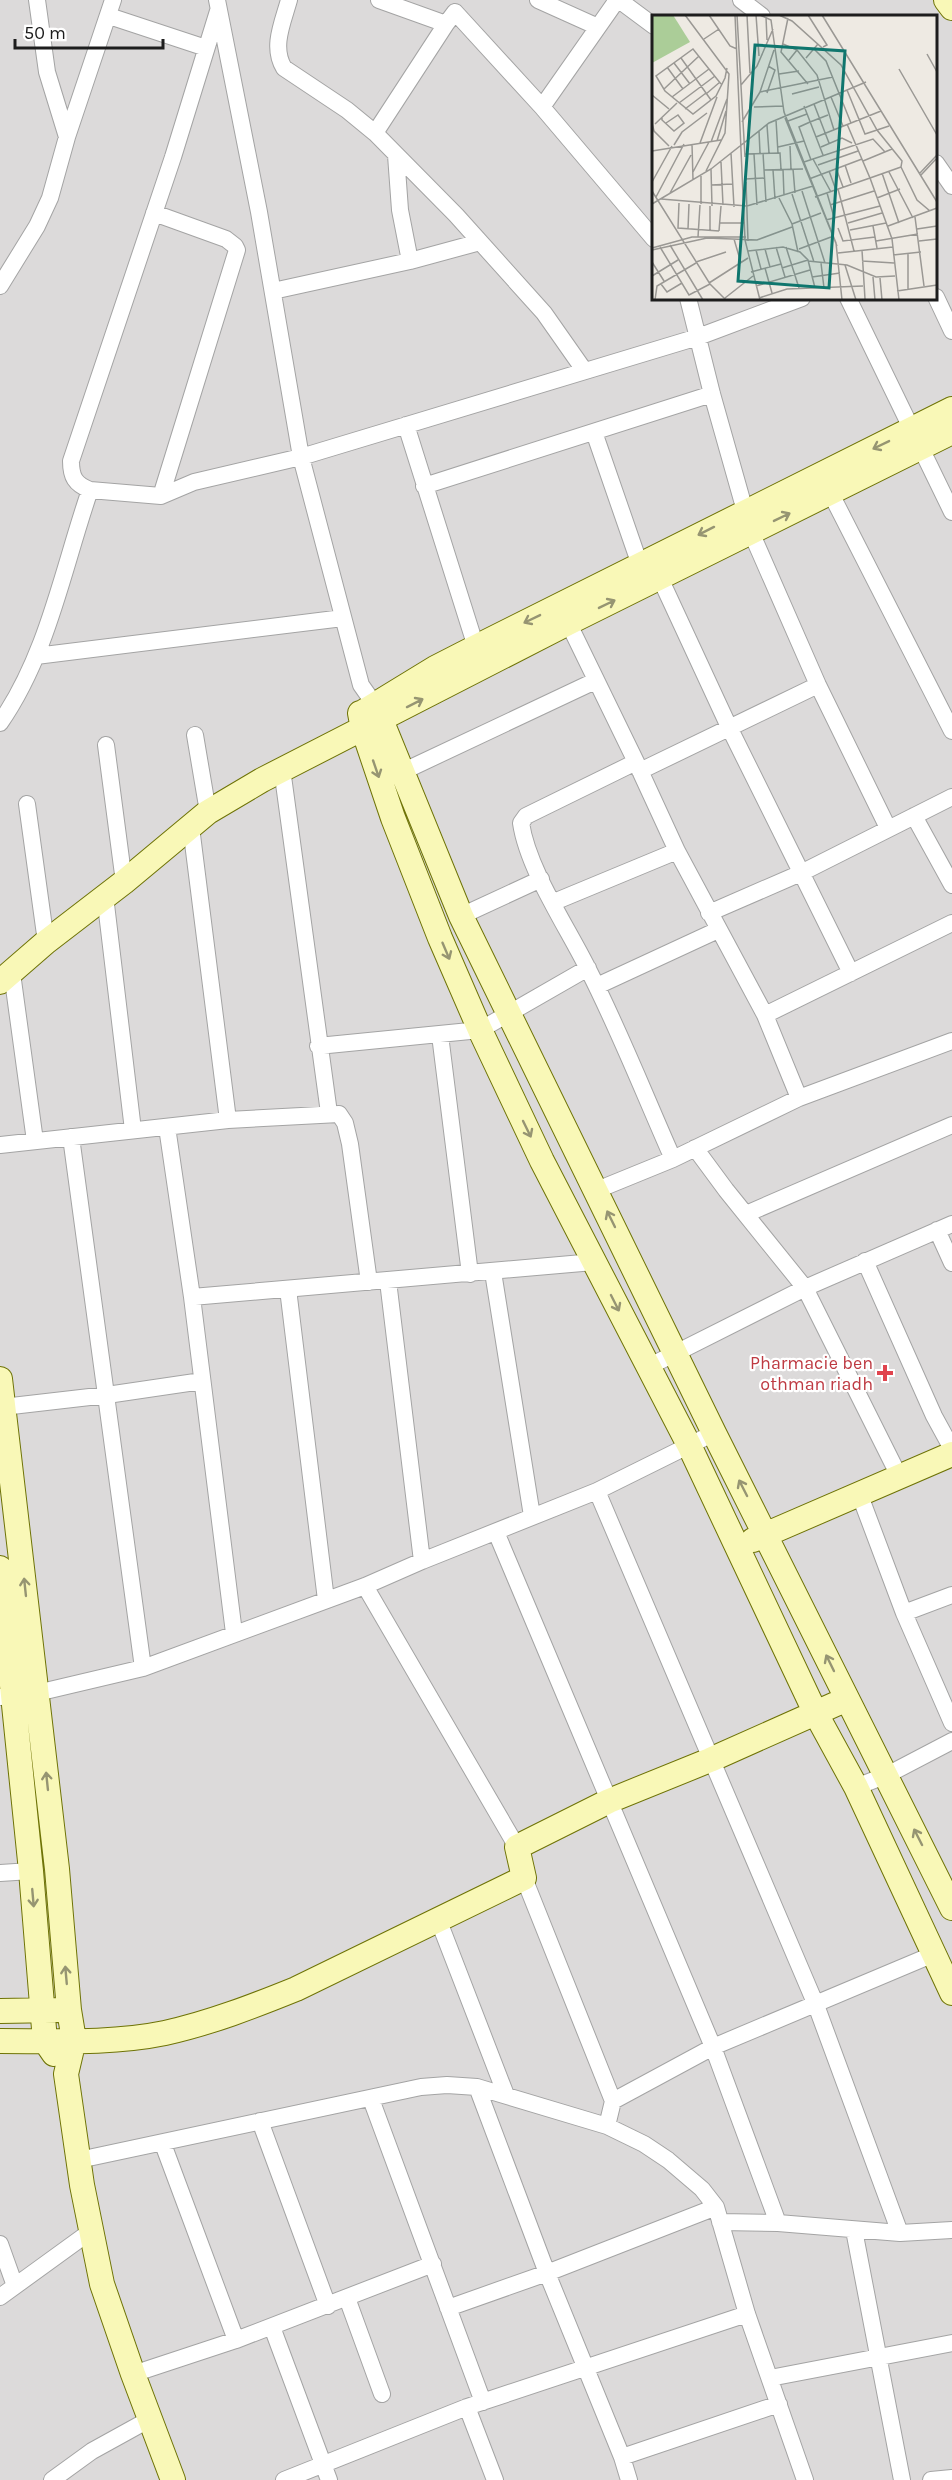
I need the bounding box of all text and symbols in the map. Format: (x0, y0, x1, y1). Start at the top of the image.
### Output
scale bar (15, 12, 164, 50)
inset map (652, 15, 937, 300)
text: 50 m (24, 22, 66, 44)
one-way arrow (873, 439, 891, 451)
one-way arrow (772, 511, 790, 523)
one-way arrow (698, 525, 715, 537)
one-way arrow (598, 598, 616, 610)
one-way arrow (524, 614, 542, 626)
one-way arrow (405, 697, 423, 708)
one-way arrow (372, 759, 383, 778)
one-way arrow (441, 942, 452, 960)
one-way arrow (522, 1119, 533, 1137)
one-way arrow (604, 1210, 616, 1228)
one-way arrow (610, 1293, 621, 1311)
place label: Pharmacie ben othman riadh (750, 1352, 873, 1395)
marker: Pharmacie ben othman riadh (878, 1366, 892, 1380)
one-way arrow (736, 1480, 748, 1498)
one-way arrow (19, 1578, 30, 1598)
one-way arrow (823, 1654, 835, 1672)
one-way arrow (41, 1772, 52, 1792)
one-way arrow (912, 1828, 923, 1846)
one-way arrow (28, 1888, 39, 1908)
one-way arrow (60, 1966, 71, 1986)

